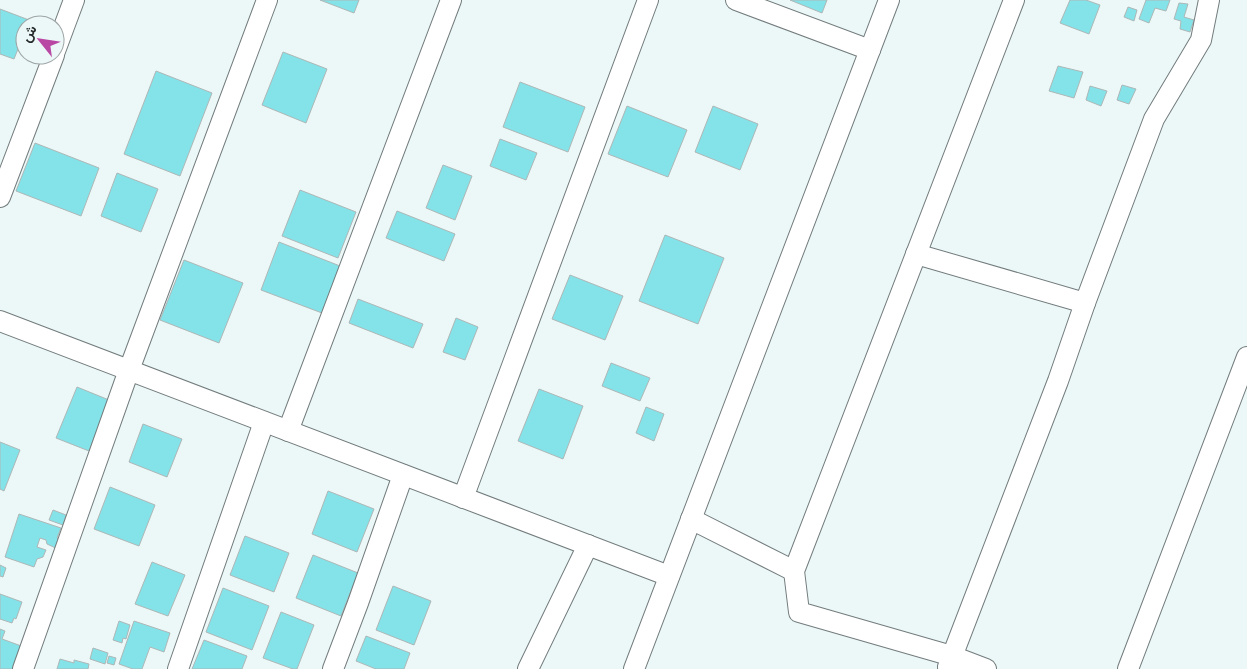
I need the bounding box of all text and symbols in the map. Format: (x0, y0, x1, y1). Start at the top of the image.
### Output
north arrow (15, 15, 65, 65)
text: ش (17, 22, 42, 46)

